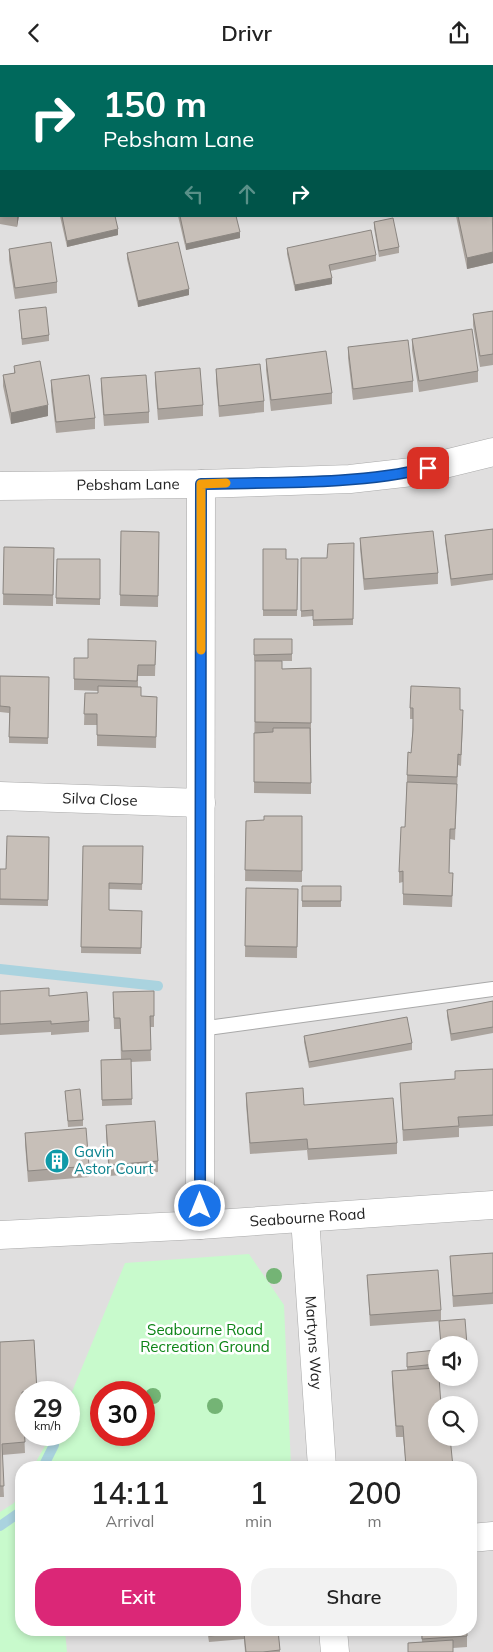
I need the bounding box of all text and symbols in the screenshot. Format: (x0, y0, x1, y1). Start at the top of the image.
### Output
icon: back (20, 19, 48, 47)
text: Drivr (221, 19, 272, 47)
icon: share (445, 19, 473, 47)
text: 150 m (103, 82, 207, 126)
icon: right (20, 85, 85, 150)
text: Pebsham Lane (103, 125, 254, 153)
icon: left (180, 180, 208, 208)
icon: ahead (233, 180, 261, 208)
icon: right (286, 180, 314, 208)
pin (407, 447, 449, 489)
icon: arrive (414, 454, 442, 482)
street label: Pebsham Lane (76, 474, 180, 494)
street label: Silva Close (62, 788, 138, 810)
place label: Gavin Astor Court (74, 1142, 153, 1178)
building icon: Gavin Astor Court (44, 1148, 70, 1174)
position arrow (173, 1179, 225, 1231)
street label: Seabourne Road (249, 1204, 366, 1231)
street label: Martyns Way (301, 1295, 327, 1390)
park label: Seabourne Road Recreation Ground (140, 1320, 270, 1356)
map controls (428, 1336, 478, 1446)
button: sound (428, 1336, 478, 1386)
speed limit sign: 30 (90, 1381, 155, 1446)
text: 29 (32, 1392, 63, 1423)
button: search (428, 1396, 478, 1446)
text: km/h (34, 1418, 61, 1433)
text: 14:11 (90, 1474, 170, 1512)
text: 1 (250, 1474, 268, 1512)
text: 200 (348, 1474, 402, 1512)
text: Arrival (106, 1511, 154, 1531)
text: min (245, 1511, 272, 1531)
text: m (368, 1511, 382, 1531)
button: Exit (35, 1568, 241, 1626)
button: Share (251, 1568, 457, 1626)

